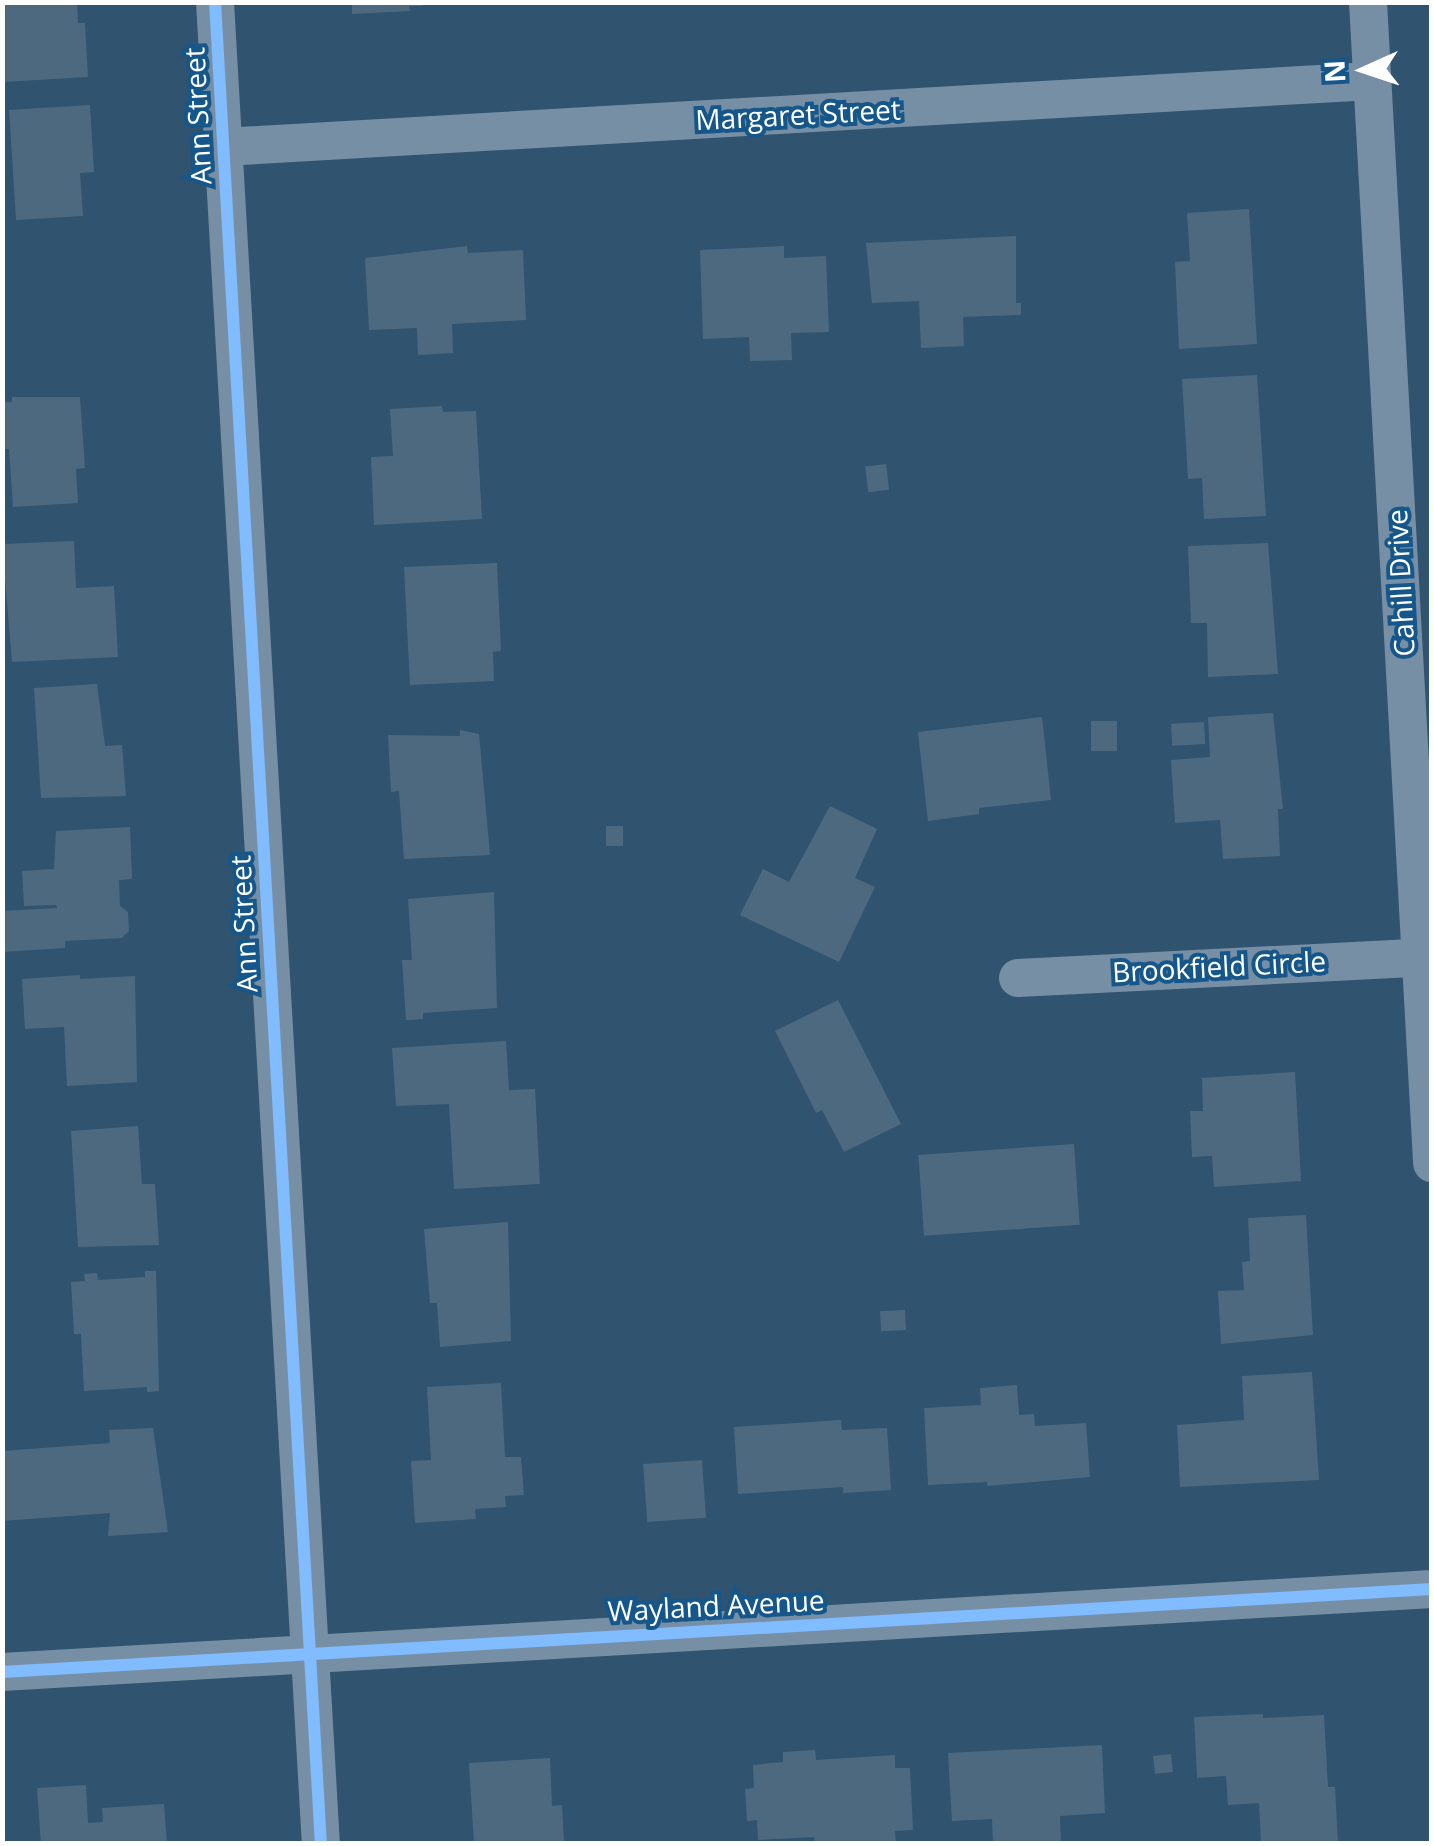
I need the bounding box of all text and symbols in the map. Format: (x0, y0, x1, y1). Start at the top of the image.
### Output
north arrow (1314, 20, 1414, 120)
street label: Ann Street (177, 46, 217, 186)
text: N (1314, 59, 1354, 84)
street label: Margaret Street (694, 92, 902, 136)
street label: Cahill Drive (1379, 509, 1421, 657)
street label: Ann Street (223, 854, 263, 994)
street label: Brookfield Circle (1111, 944, 1327, 988)
street label: Wayland Avenue (607, 1583, 825, 1627)

